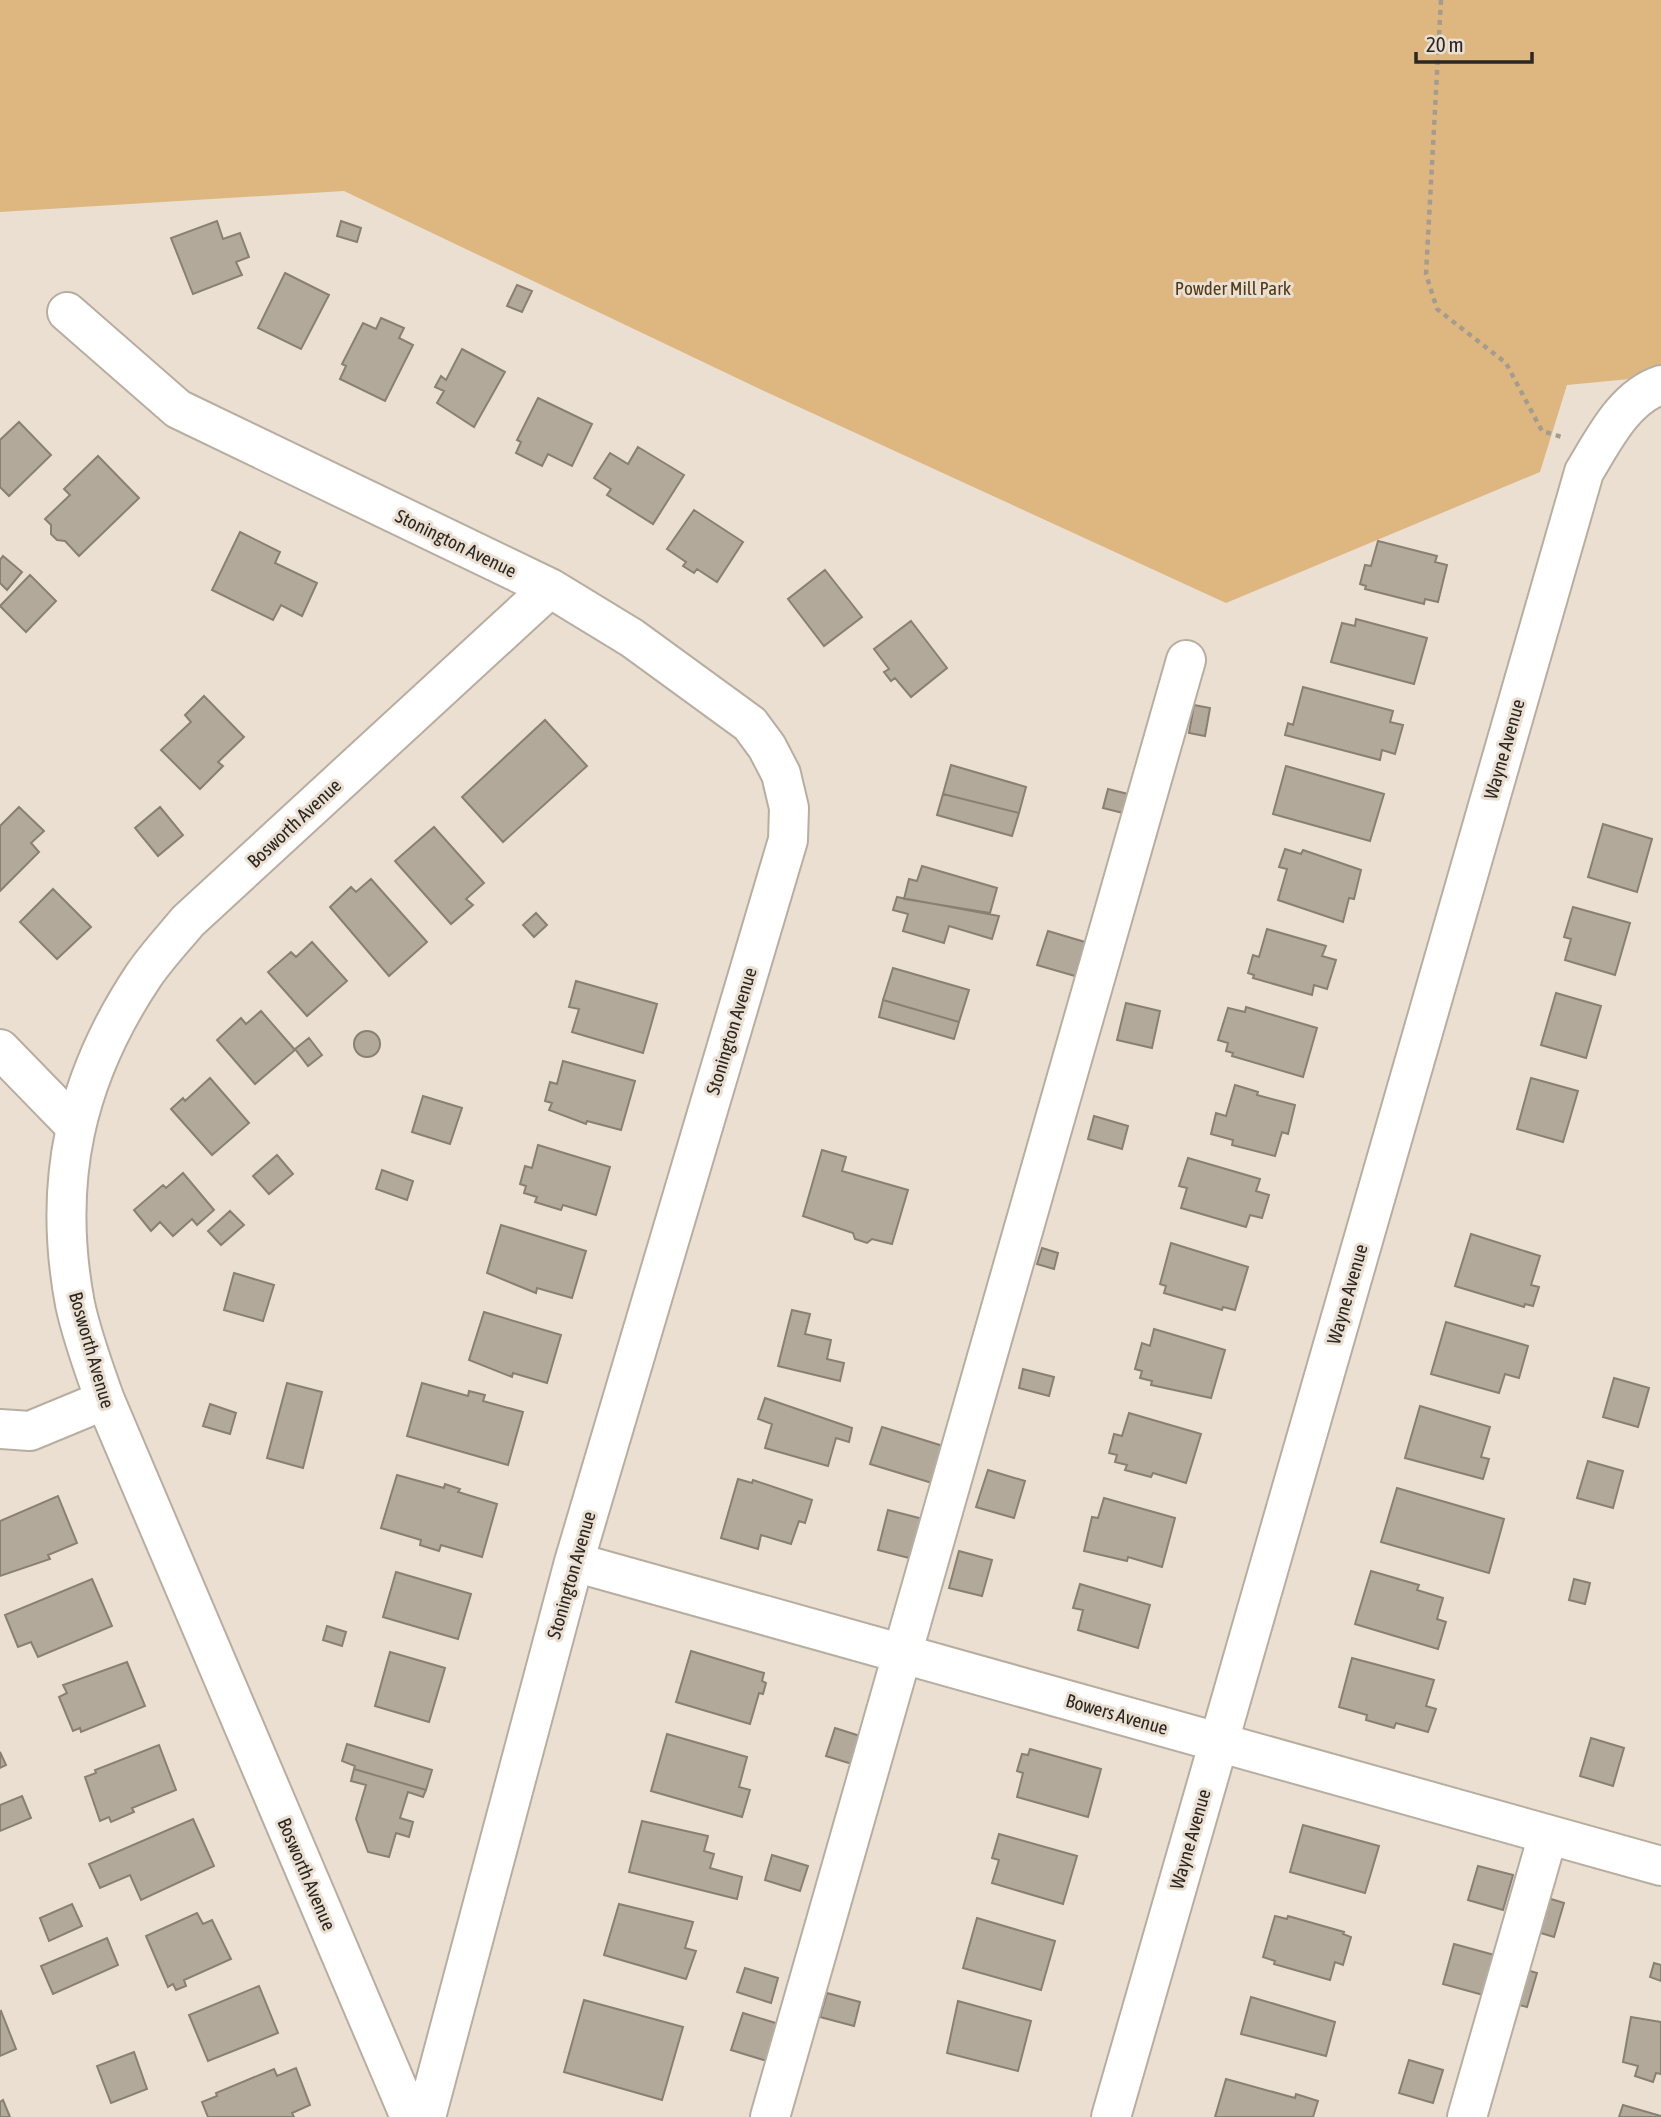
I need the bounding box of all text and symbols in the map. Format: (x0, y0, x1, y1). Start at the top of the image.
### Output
scale bar (1416, 21, 1532, 65)
text: 20 m (1426, 32, 1464, 56)
park label: Powder Mill Park (1175, 277, 1292, 299)
street label: Stonington Avenue (392, 504, 520, 582)
street label: Wayne Avenue (1479, 697, 1529, 801)
street label: Bosworth Avenue (243, 774, 345, 872)
street label: Stonington Avenue (701, 965, 761, 1097)
street label: Wayne Avenue (1322, 1242, 1372, 1346)
street label: Bosworth Avenue (65, 1289, 119, 1411)
street label: Stonington Avenue (542, 1509, 600, 1641)
street label: Bowers Avenue (1063, 1689, 1171, 1739)
street label: Wayne Avenue (1165, 1787, 1215, 1891)
street label: Bosworth Avenue (273, 1814, 341, 1934)

